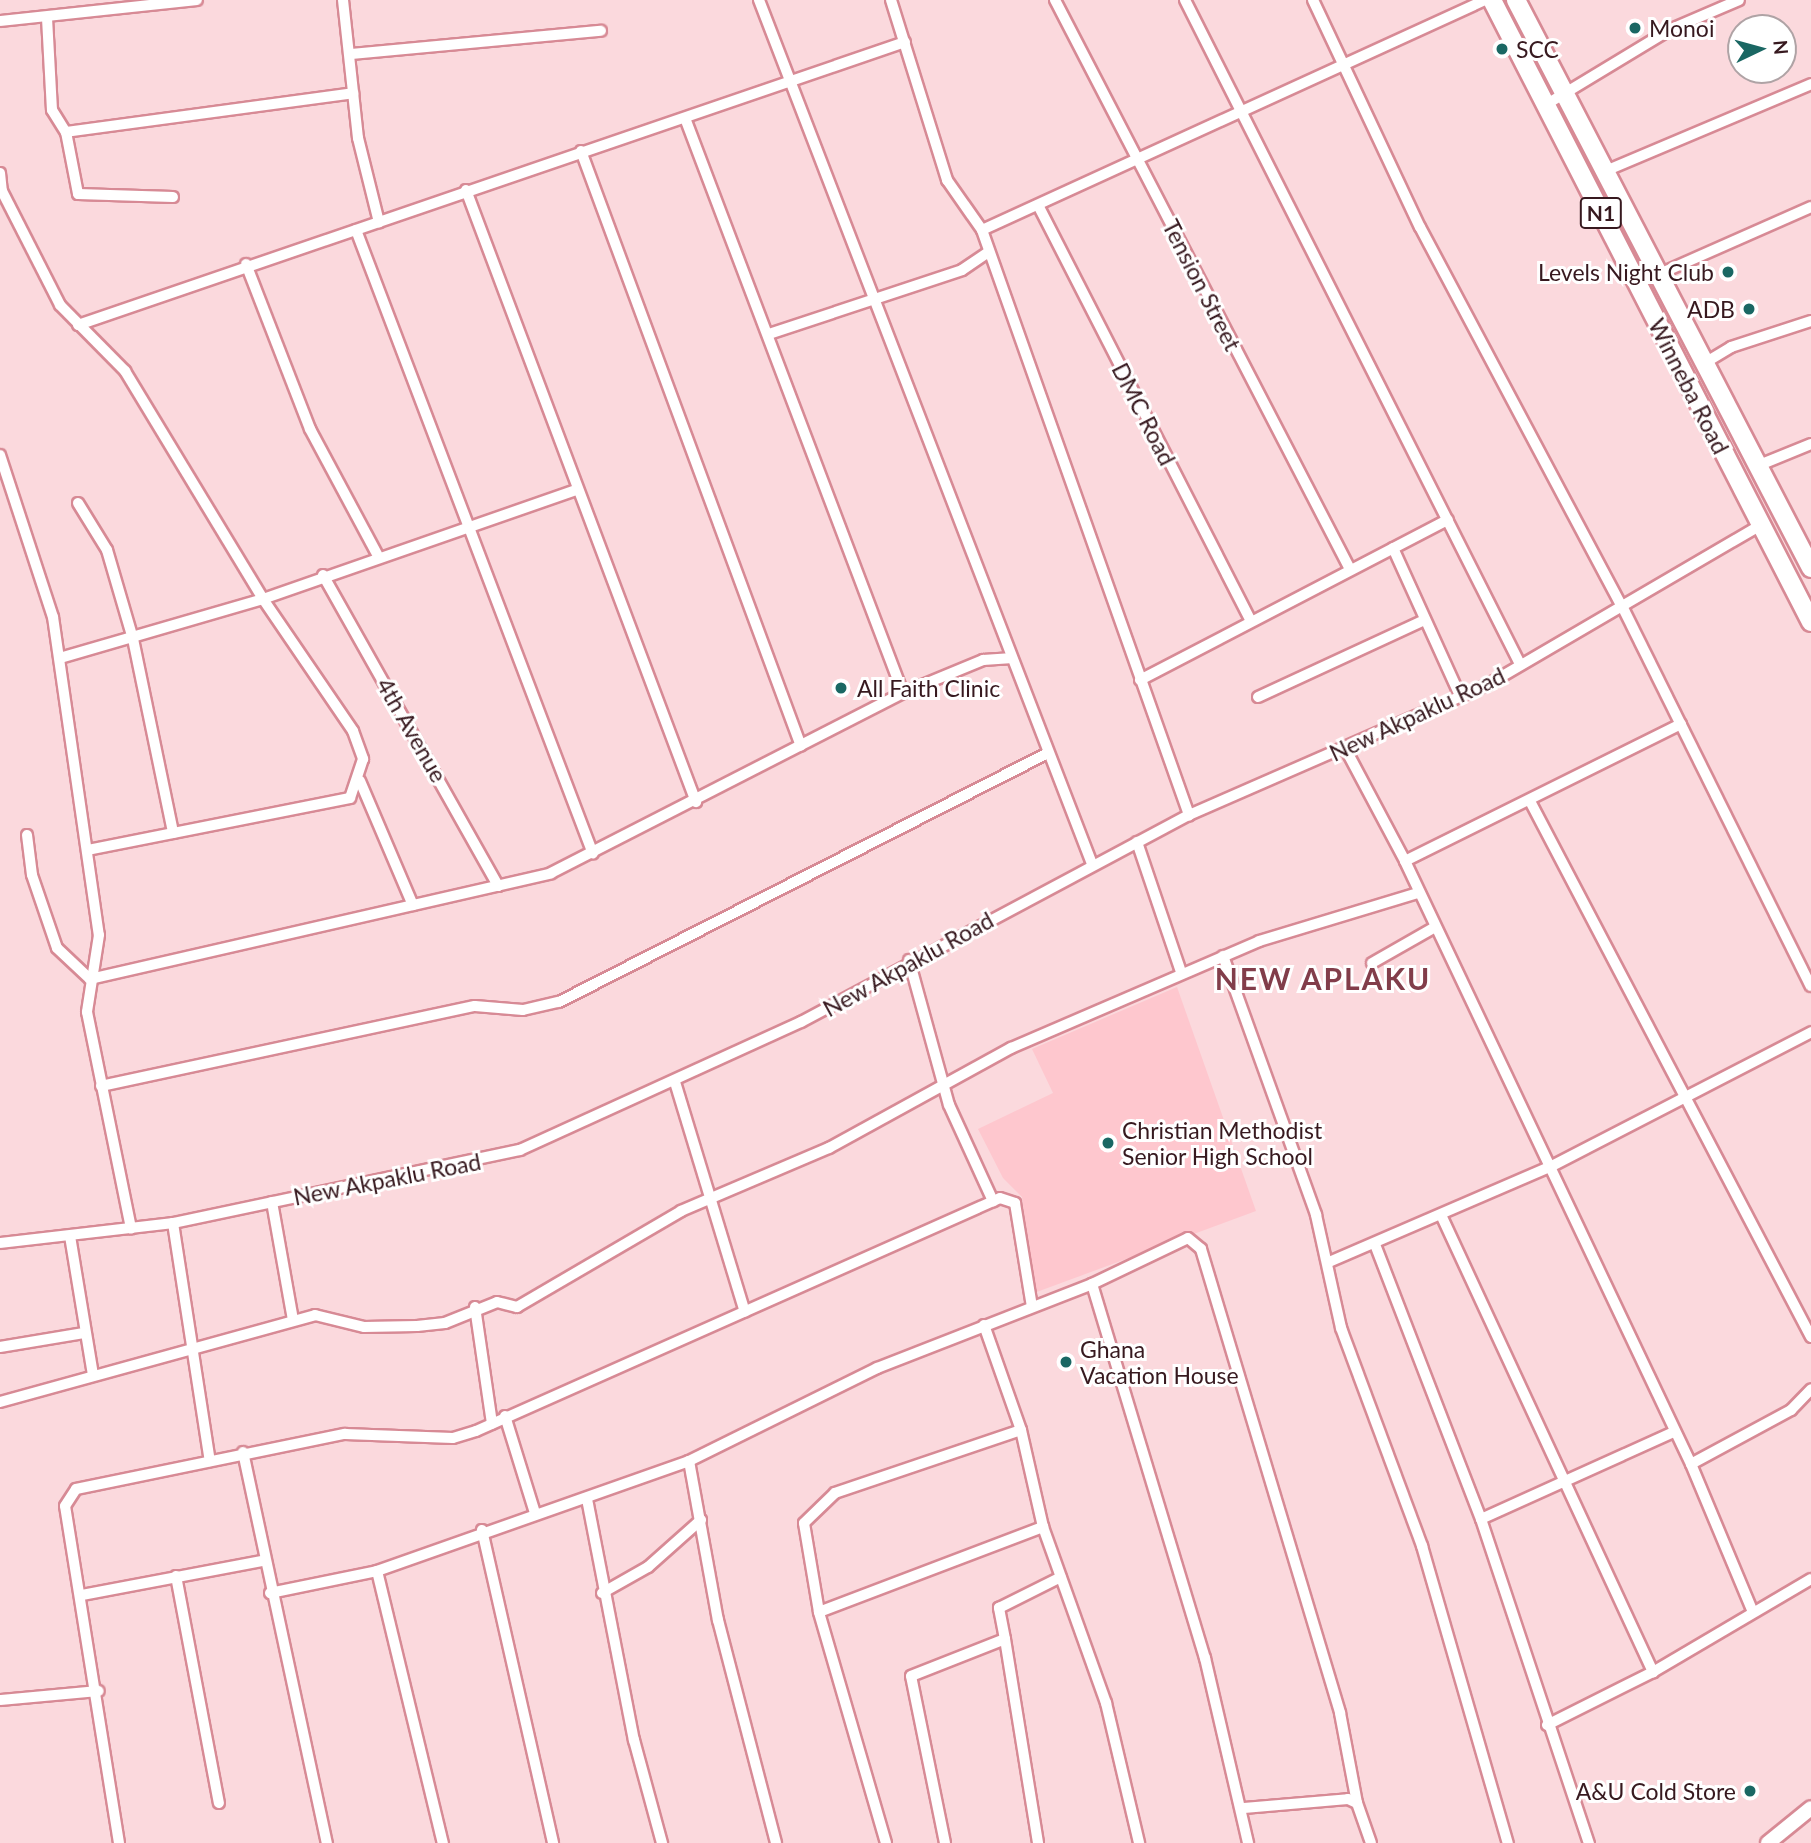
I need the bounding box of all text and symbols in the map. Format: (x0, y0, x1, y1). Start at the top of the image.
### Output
place label: Monoi (1649, 14, 1714, 42)
north arrow (1727, 14, 1797, 84)
marker: Monoi (1627, 20, 1643, 36)
place label: SCC (1516, 35, 1559, 63)
text: N (1769, 39, 1794, 56)
marker: SCC (1494, 41, 1510, 57)
road number: N1 (1578, 196, 1624, 230)
street label: Tension Street (1157, 215, 1247, 355)
place label: Levels Night Club (1538, 258, 1714, 286)
marker: Levels Night Club (1720, 264, 1736, 280)
place label: ADB (1687, 295, 1735, 323)
marker: ADB (1741, 301, 1757, 317)
street label: Winneba Road (1643, 314, 1735, 458)
street label: DMC Road (1106, 358, 1182, 470)
street label: New Akpaklu Road (1324, 661, 1510, 767)
street label: 4th Avenue (371, 673, 453, 787)
place label: All Faith Clinic (857, 674, 1000, 702)
marker: All Faith Clinic (831, 678, 851, 698)
street label: New Akpaklu Road (818, 905, 998, 1023)
district label: NEW APLAKU (1215, 960, 1431, 996)
place label: Christian Methodist Senior High School (1122, 1116, 1322, 1170)
marker: Christian Methodist Senior High School (1100, 1135, 1116, 1151)
street label: New Akpaklu Road (290, 1147, 484, 1211)
place label: Ghana Vacation House (1080, 1335, 1239, 1389)
marker: Ghana Vacation House (1058, 1354, 1074, 1370)
place label: A&U Cold Store (1576, 1777, 1736, 1805)
marker: A&U Cold Store (1742, 1783, 1758, 1799)

